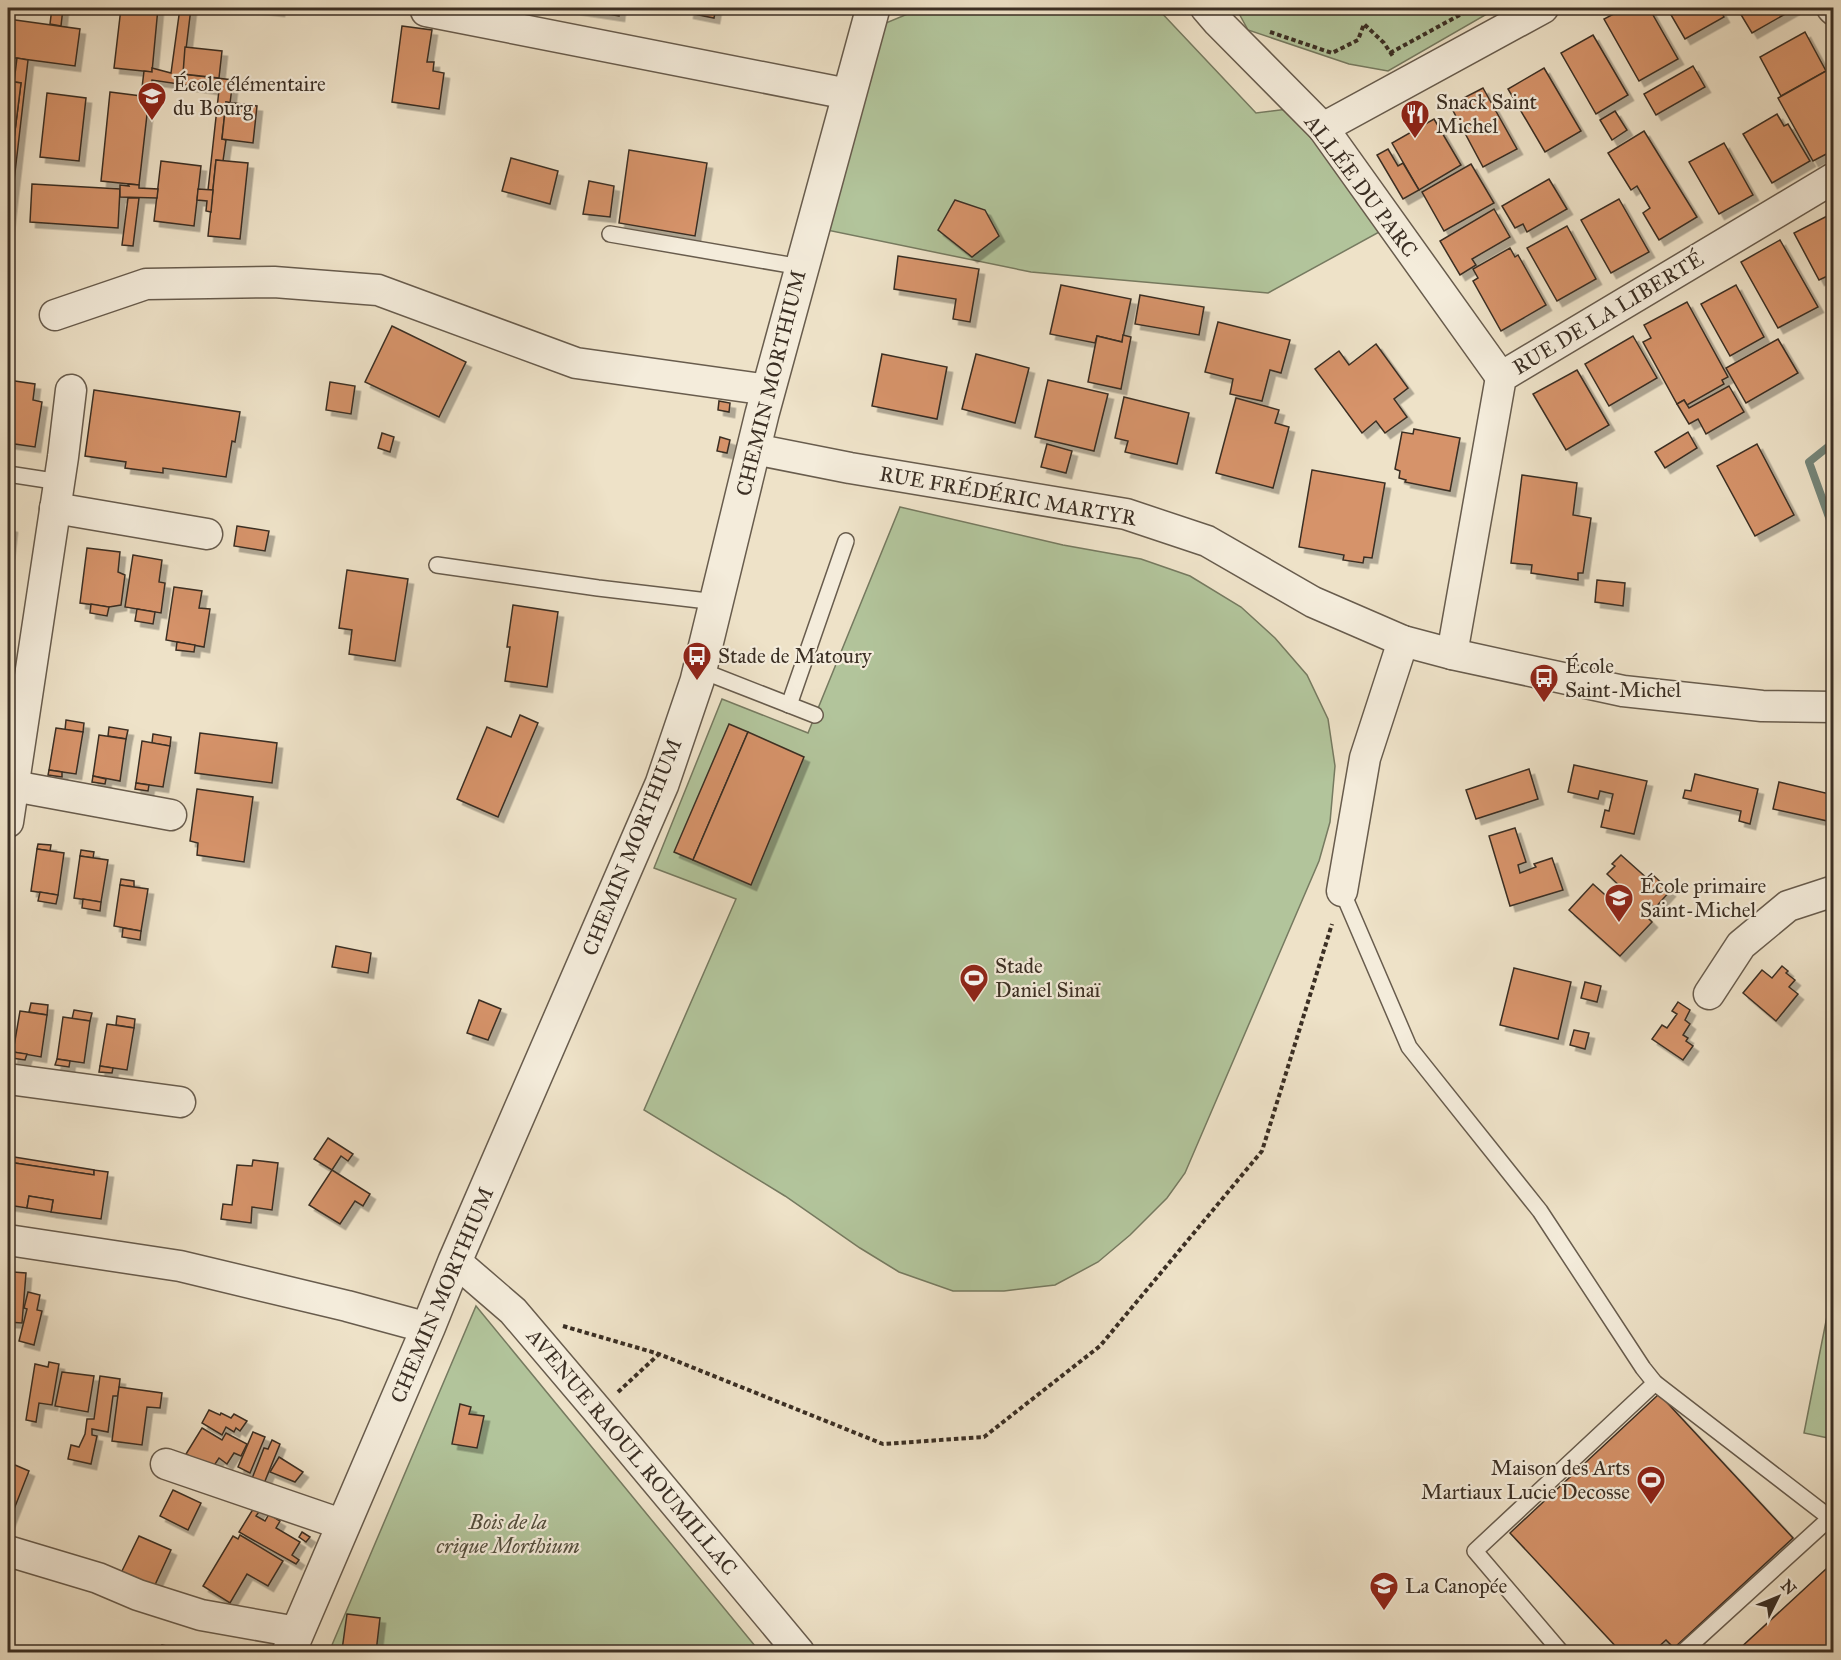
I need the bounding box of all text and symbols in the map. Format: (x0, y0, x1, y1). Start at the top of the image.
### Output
place label: École élémentaire du Bourg (173, 70, 326, 121)
school or university icon: École élémentaire du Bourg (136, 80, 168, 122)
place label: Snack Saint Michel (1436, 89, 1537, 139)
restaurant icon: Snack Saint Michel (1399, 98, 1431, 140)
street label: ALLÉE DU PARC (1298, 108, 1424, 262)
street label: RUE DE LA LIBERTÉ (1507, 245, 1708, 380)
street label: CHEMIN MORTHIUM (730, 267, 812, 499)
street label: RUE FRÉDÉRIC MARTYR (878, 460, 1140, 532)
bus stop icon: Stade de Matoury (681, 640, 713, 682)
place label: Stade de Matoury (718, 643, 873, 669)
place label: École Saint-Michel (1565, 652, 1682, 703)
bus stop icon: École Saint-Michel (1528, 662, 1560, 704)
street label: CHEMIN MORTHIUM (577, 735, 687, 959)
place label: École primaire Saint-Michel (1640, 872, 1767, 923)
school or university icon: École primaire Saint-Michel (1603, 882, 1635, 924)
place label: Stade Daniel Sinaï (995, 953, 1102, 1003)
sports icon: Stade Daniel Sinaï (958, 962, 990, 1004)
street label: CHEMIN MORTHIUM (385, 1183, 499, 1407)
street label: AVENUE RAOUL ROUMILLAC (521, 1323, 743, 1581)
place label: Maison des Arts Martiaux Lucie Decosse (1421, 1455, 1630, 1505)
sports icon: Maison des Arts Martiaux Lucie Decosse (1635, 1464, 1667, 1506)
park label: Bois de la crique Morthium (436, 1509, 580, 1559)
north arrow (1748, 1567, 1808, 1627)
school or university icon: La Canopée (1368, 1570, 1400, 1612)
place label: La Canopée (1405, 1573, 1507, 1599)
text: N (1777, 1576, 1800, 1599)

